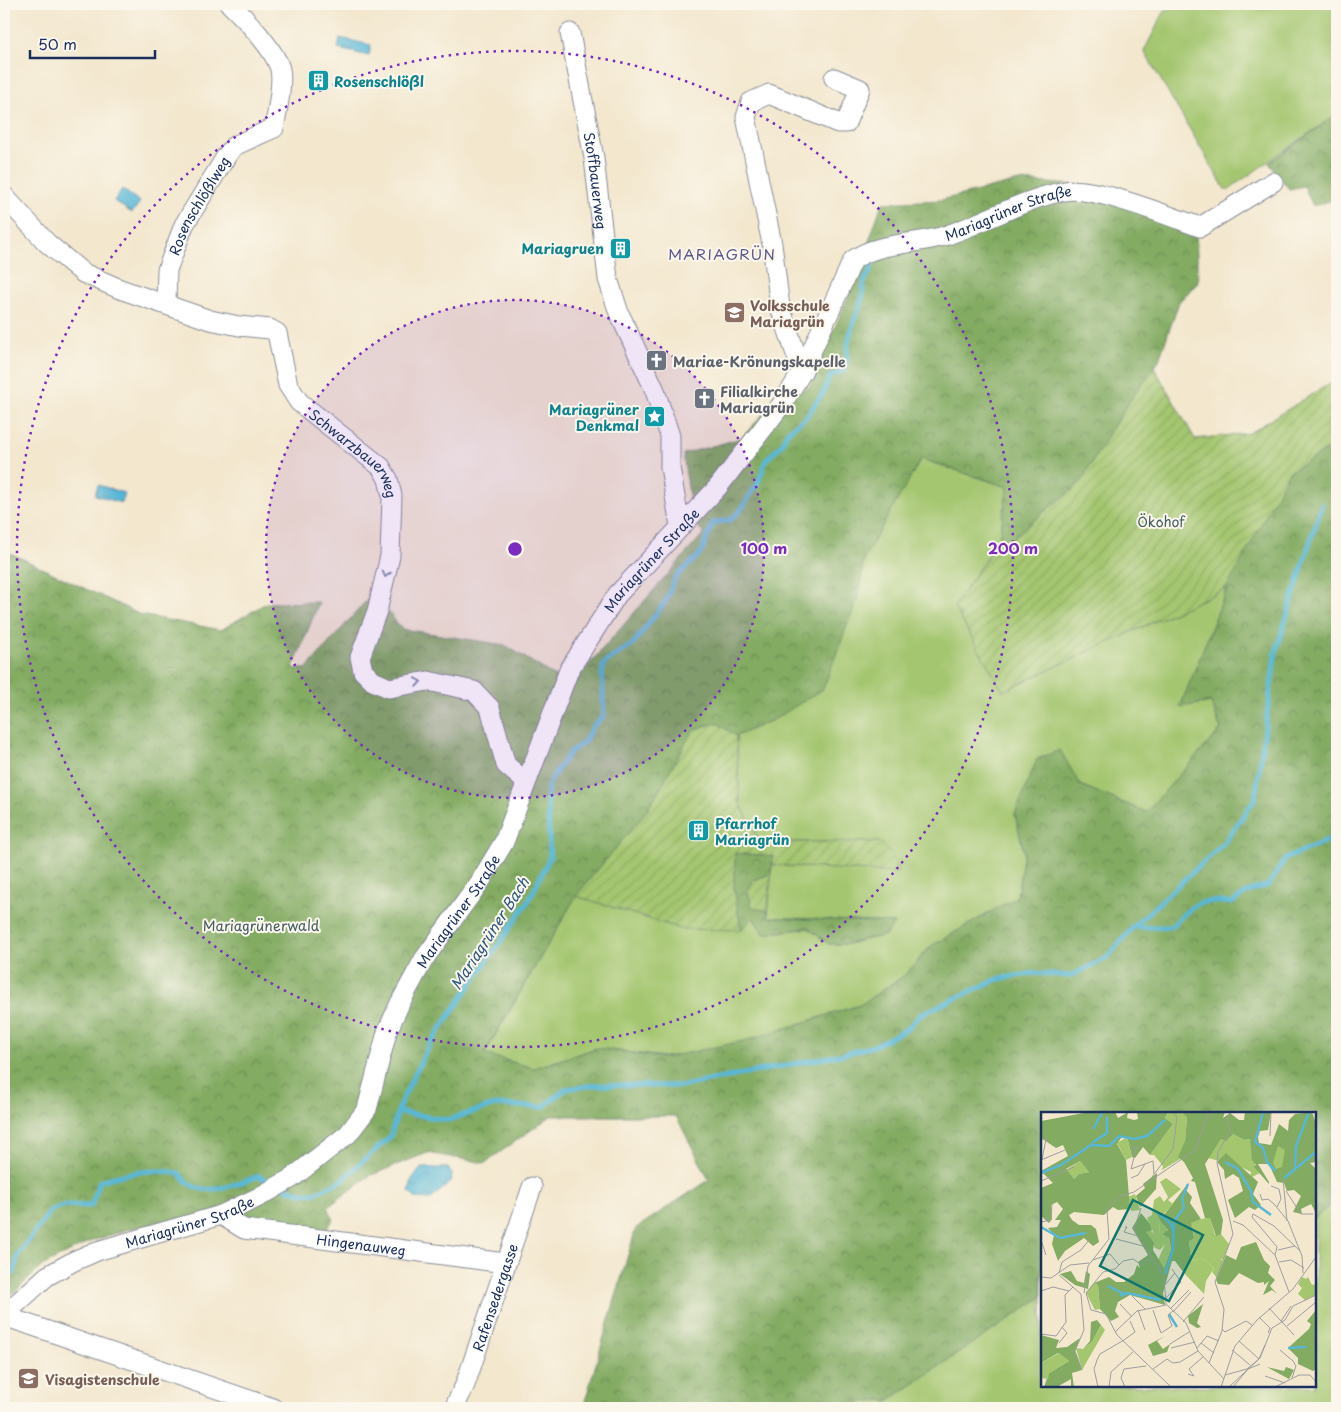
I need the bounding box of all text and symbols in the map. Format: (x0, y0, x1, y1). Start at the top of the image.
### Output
scale bar (30, 28, 155, 60)
text: 50 m (38, 32, 77, 55)
building icon: Rosenschlößl (306, 69, 330, 93)
place label: Rosenschlößl (334, 71, 424, 92)
street label: Stoffbauerweg (579, 130, 613, 231)
street label: Rosenschlößlweg (163, 152, 235, 258)
street label: Mariagrüner Straße (942, 180, 1073, 246)
building icon: Mariagruen (608, 236, 632, 260)
place label: Mariagruen (521, 238, 604, 259)
district label: MARIAGRÜN (668, 242, 776, 265)
place label: Volksschule Mariagrün (750, 295, 830, 332)
school or university icon: Volksschule Mariagrün (722, 301, 746, 325)
church icon: Mariae-Krönungskapelle (645, 349, 669, 373)
place label: Mariae-Krönungskapelle (673, 351, 846, 372)
place label: Filialkirche Mariagrün (720, 381, 798, 418)
church icon: Filialkirche Mariagrün (692, 387, 716, 411)
place label: Mariagrüner Denkmal (549, 399, 640, 436)
street label: Schwarzbauerweg (305, 404, 403, 500)
place icon: Mariagrüner Denkmal (643, 405, 667, 429)
street label: Mariagrüner Straße (598, 503, 704, 616)
park label: Ökohof (1137, 511, 1186, 532)
text: 100 m (741, 536, 787, 559)
text: 200 m (988, 536, 1038, 559)
centre of rings (506, 540, 524, 558)
one-way arrow (381, 570, 392, 579)
one-way arrow (414, 678, 422, 688)
place label: Pfarrhof Mariagrün (715, 813, 790, 850)
building icon: Pfarrhof Mariagrün (687, 819, 711, 843)
street label: Mariagrüner Straße (411, 850, 505, 972)
water label: Mariagrüner Bach (444, 872, 534, 994)
park label: Mariagrünerwald (203, 915, 320, 936)
inset map (1041, 1112, 1316, 1387)
street label: Mariagrüner Straße (123, 1190, 257, 1253)
street label: Hingenauweg (315, 1228, 407, 1260)
street label: Rafensedergasse (467, 1241, 523, 1354)
school or university icon: Visagistenschule (17, 1367, 41, 1391)
place label: Visagistenschule (45, 1369, 160, 1390)

